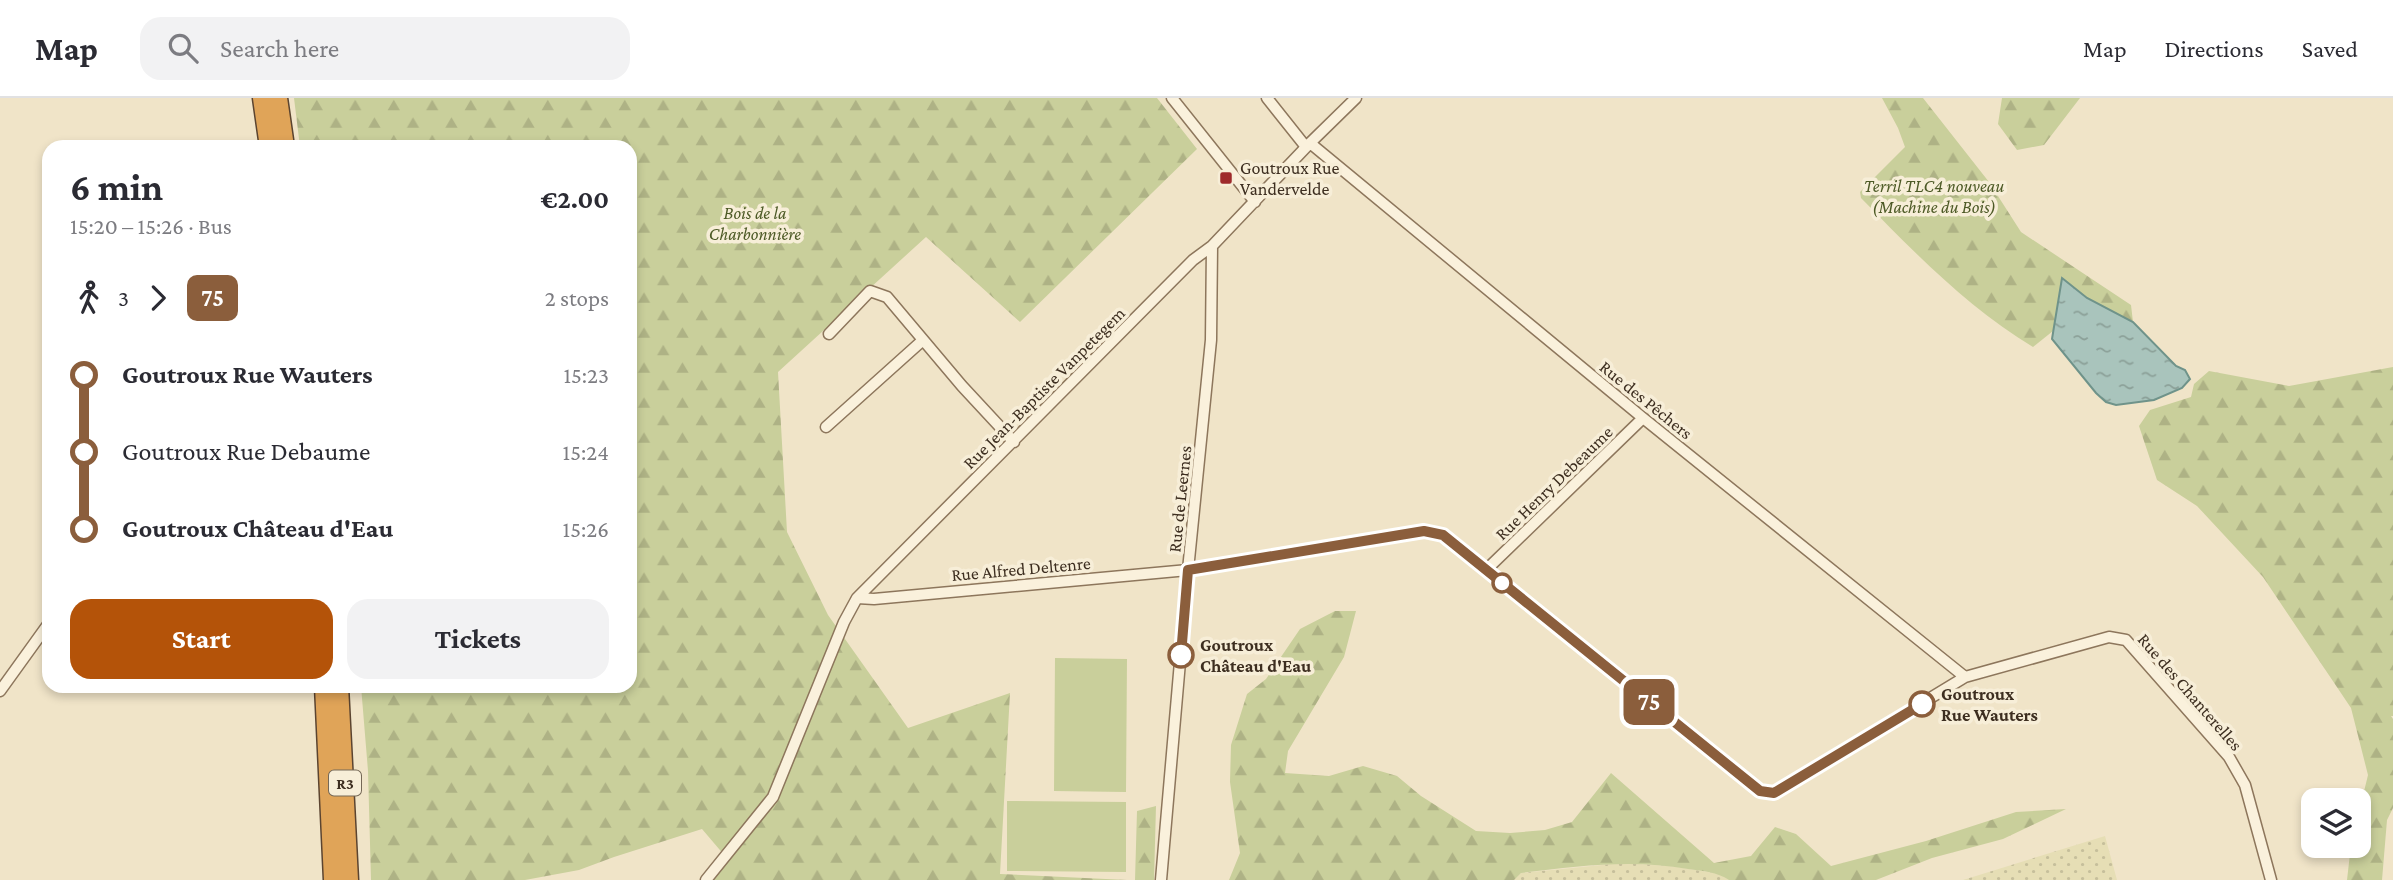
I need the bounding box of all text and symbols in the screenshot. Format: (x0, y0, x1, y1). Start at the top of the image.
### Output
search box (140, 17, 630, 80)
icon: search (164, 29, 202, 67)
text: Map (35, 30, 98, 67)
text: Search here (220, 34, 339, 63)
text: Map (2083, 35, 2127, 62)
text: Directions (2165, 35, 2264, 62)
text: Saved (2302, 35, 2358, 62)
place label: Goutroux Rue Vandervelde (1240, 158, 1339, 199)
text: 6 min (70, 166, 163, 208)
marker: Goutroux Rue Vandervelde (1218, 170, 1234, 186)
park label: Terril TLC4 nouveau (Machine du Bois) (1864, 176, 2004, 218)
text: €2.00 (540, 185, 609, 214)
park label: Bois de la Charbonnière (709, 203, 801, 244)
text: 15:20 – 15:26 · Bus (70, 213, 232, 239)
icon: walk (70, 279, 108, 317)
icon: forward (139, 279, 177, 317)
text: 75 (201, 284, 224, 311)
text: 3 (118, 285, 129, 311)
text: 2 stops (545, 285, 609, 311)
street label: Rue Jean-Baptiste Vanpetegem (959, 303, 1129, 473)
street label: Rue des Pêchers (1596, 357, 1696, 443)
text: Goutroux Rue Wauters (122, 360, 373, 389)
text: 15:23 (563, 362, 609, 388)
street label: Rue Henry Debeaume (1491, 422, 1617, 544)
text: Goutroux Rue Debaume (122, 437, 371, 466)
text: 15:24 (563, 439, 609, 465)
street label: Rue de Leernes (1164, 445, 1196, 553)
text: Goutroux Château d'Eau (122, 514, 393, 543)
text: 15:26 (563, 516, 609, 542)
street label: Rue Alfred Deltenre (951, 553, 1091, 585)
unlabelled marker (1492, 573, 1512, 593)
button: Start (70, 599, 333, 679)
button: Tickets (347, 599, 609, 679)
street label: Rue des Chanterelles (2134, 629, 2246, 755)
place label: Goutroux Château d'Eau (1200, 635, 1312, 676)
marker: Goutroux Château d'Eau (1168, 642, 1194, 668)
line badge: 75 (1618, 679, 1680, 725)
place label: Goutroux Rue Wauters (1941, 684, 2038, 725)
text: 75 (1637, 688, 1661, 715)
marker: Goutroux Rue Wauters (1909, 691, 1935, 717)
road number: R3 (329, 770, 361, 796)
map controls (2301, 788, 2371, 858)
button: layers (2301, 788, 2371, 858)

